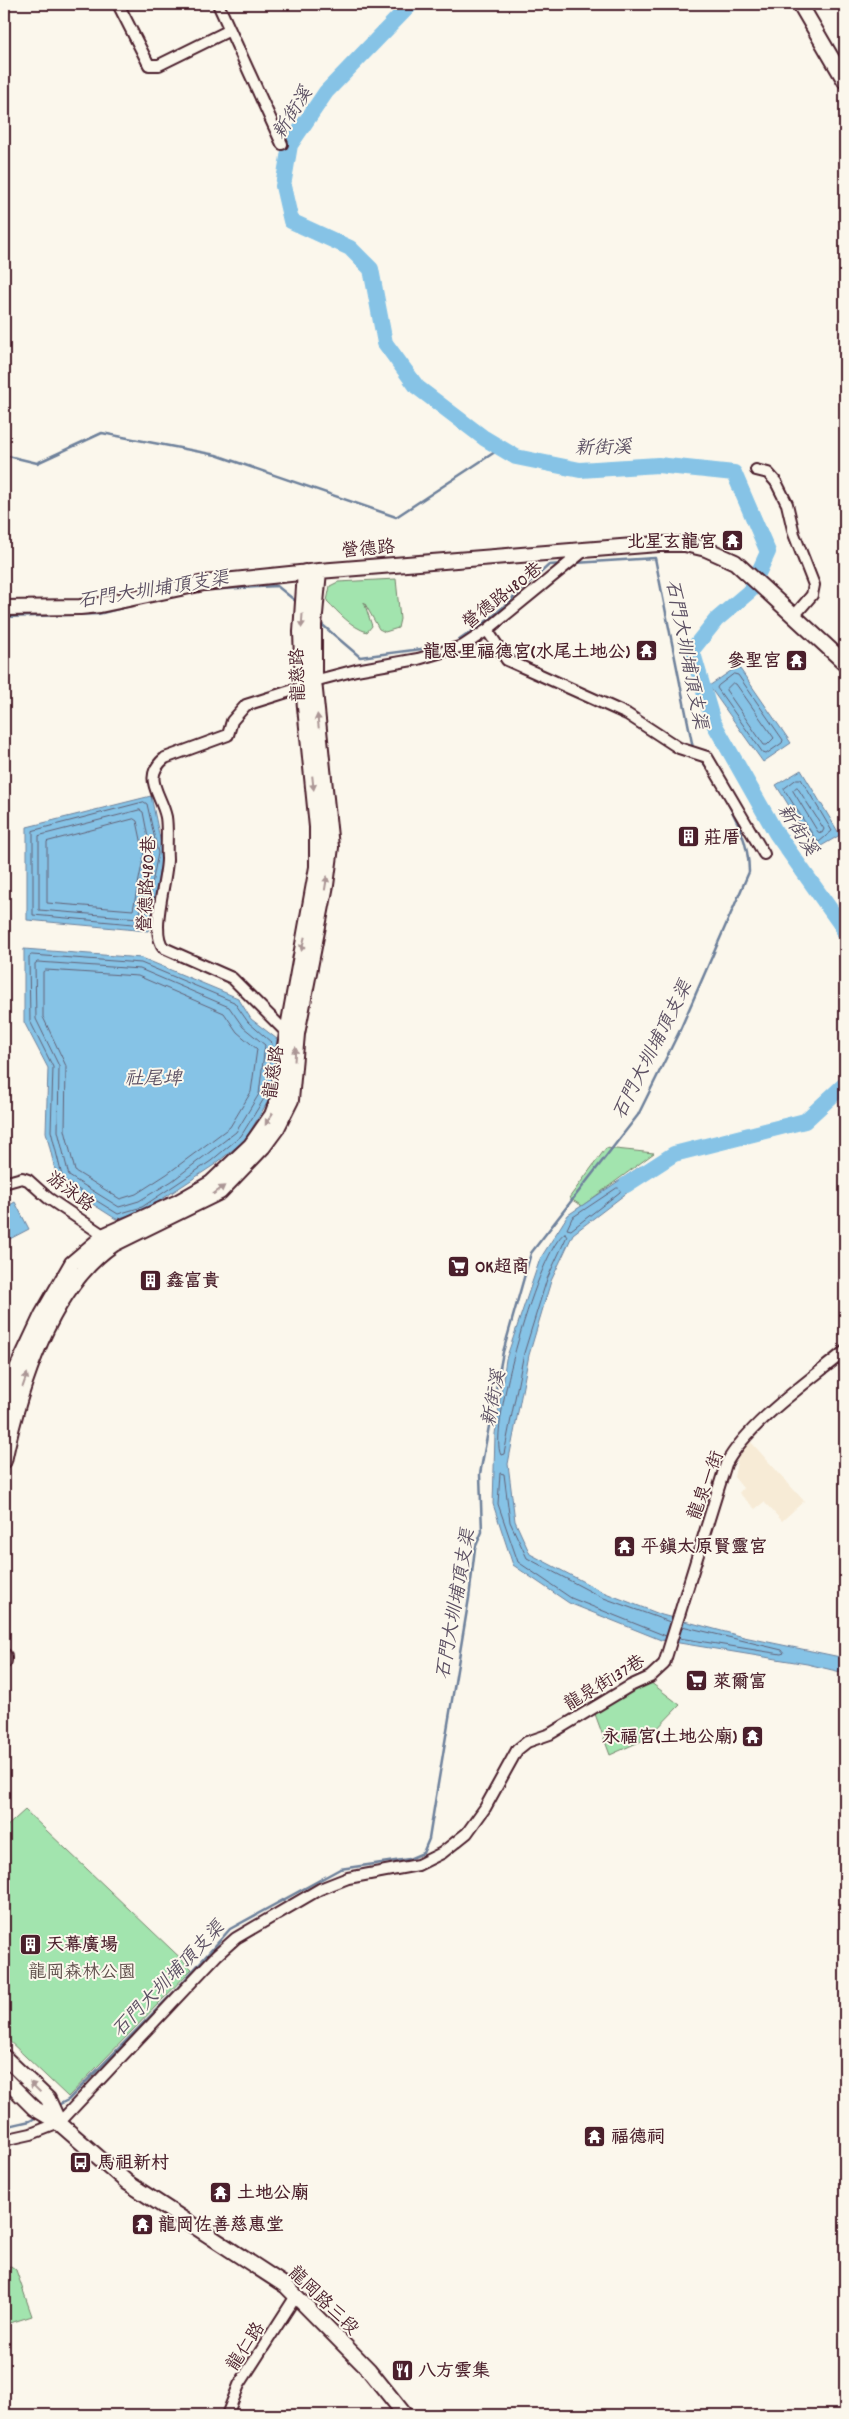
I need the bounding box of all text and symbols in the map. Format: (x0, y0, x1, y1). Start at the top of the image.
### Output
water label: 新街溪 (267, 82, 321, 145)
water label: 新街溪 (574, 435, 633, 463)
temple icon: 北星玄龍宮 (721, 529, 745, 553)
place label: 北星玄龍宮 (627, 531, 717, 556)
street label: 營德路 (340, 536, 396, 565)
street label: 營德路480巷 (458, 557, 549, 637)
water label: 石門大圳埔頂支渠 (76, 566, 233, 617)
water label: 石門大圳埔頂支渠 (657, 577, 713, 734)
one-way arrow (297, 613, 305, 629)
temple icon: 龍恩里福德宮(水尾土地公) (634, 639, 658, 663)
place label: 龍恩里福德宮(水尾土地公) (423, 641, 630, 666)
street label: 龍慈路 (286, 647, 313, 702)
temple icon: 參聖宮 (785, 648, 809, 672)
place label: 參聖宮 (727, 650, 781, 675)
one-way arrow (314, 713, 322, 729)
one-way arrow (309, 775, 317, 791)
water label: 新街溪 (769, 800, 823, 863)
building icon: 莊厝 (676, 825, 700, 849)
place label: 莊厝 (704, 827, 740, 852)
street label: 營德路480巷 (133, 835, 164, 933)
one-way arrow (323, 874, 331, 890)
one-way arrow (299, 936, 307, 951)
water label: 石門大圳埔頂支渠 (608, 975, 702, 1124)
street label: 龍慈路 (259, 1044, 292, 1101)
one-way arrow (292, 1046, 300, 1062)
water label: 社尾埤 (124, 1067, 183, 1094)
one-way arrow (264, 1113, 273, 1126)
street label: 游泳路 (40, 1167, 99, 1219)
one-way arrow (212, 1185, 226, 1195)
supermarket icon: OK超商 (447, 1254, 471, 1278)
place label: OK超商 (475, 1256, 530, 1281)
building icon: 鑫富貴 (138, 1268, 162, 1292)
place label: 鑫富貴 (166, 1270, 220, 1295)
water label: 新街溪 (477, 1367, 514, 1429)
one-way arrow (21, 1372, 29, 1387)
street label: 龍泉一街 (683, 1448, 731, 1524)
water label: 石門大圳埔頂支渠 (431, 1525, 484, 1682)
temple icon: 平鎮太原賢靈宮 (613, 1534, 637, 1558)
place label: 平鎮太原賢靈宮 (641, 1536, 767, 1561)
street label: 龍泉街137巷 (560, 1650, 651, 1718)
supermarket icon: 萊爾富 (685, 1669, 709, 1693)
place label: 萊爾富 (713, 1671, 767, 1696)
temple icon: 永福宮(土地公廟) (741, 1724, 765, 1748)
place label: 永福宮(土地公廟) (602, 1726, 737, 1751)
water label: 石門大圳埔頂支渠 (107, 1915, 233, 2044)
building icon: 天幕廣場 (18, 1932, 42, 1956)
place label: 天幕廣場 (46, 1934, 118, 1959)
park label: 龍岡森林公園 (28, 1961, 136, 1986)
one-way arrow (30, 2081, 42, 2093)
temple icon: 福德祠 (583, 2124, 607, 2148)
place label: 福德祠 (611, 2126, 665, 2151)
bus stop icon: 馬祖新村 (69, 2150, 93, 2174)
place label: 馬祖新村 (97, 2152, 169, 2177)
temple icon: 土地公廟 (209, 2180, 233, 2204)
place label: 土地公廟 (237, 2182, 309, 2207)
temple icon: 龍岡佐善慈惠堂 (130, 2212, 154, 2236)
place label: 龍岡佐善慈惠堂 (158, 2214, 284, 2239)
street label: 龍岡路三段 (281, 2262, 363, 2342)
street label: 龍仁路 (222, 2318, 272, 2377)
restaurant icon: 八方雲集 (390, 2358, 414, 2382)
place label: 八方雲集 (418, 2360, 490, 2385)

